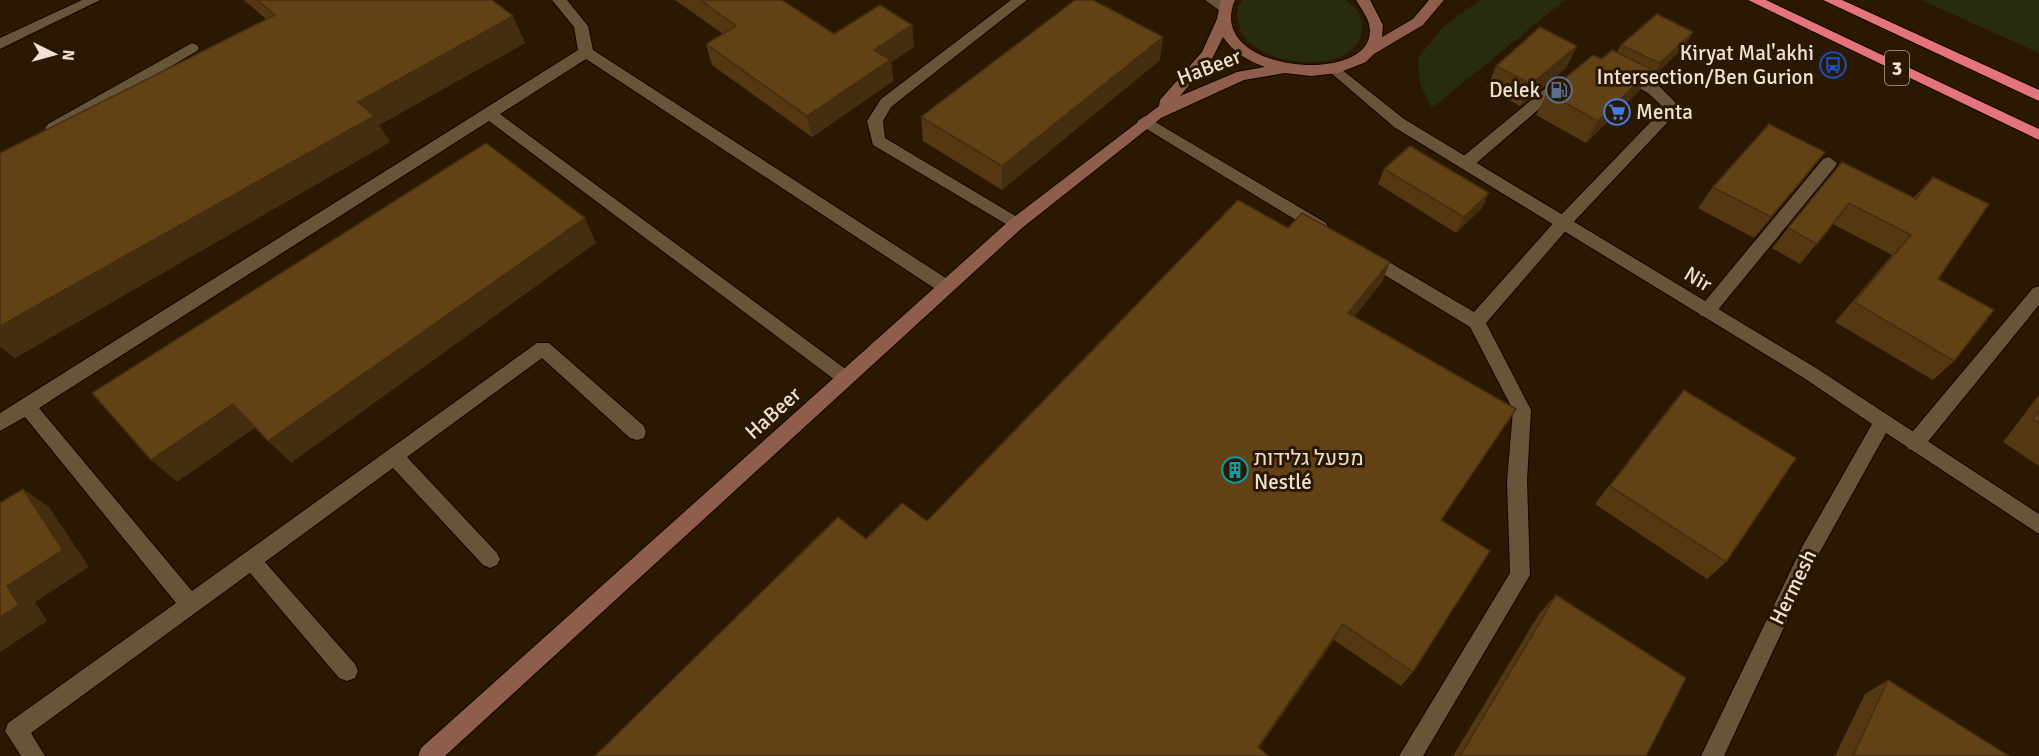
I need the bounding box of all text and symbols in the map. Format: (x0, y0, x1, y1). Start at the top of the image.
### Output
north arrow (24, 24, 84, 84)
place label: Kiryat Mal'akhi Intersection/Ben Gurion (1597, 40, 1814, 90)
street label: HaBeer (1173, 43, 1245, 91)
text: N (57, 49, 78, 62)
bus stop icon: Kiryat Mal'akhi Intersection/Ben Gurion (1818, 50, 1848, 80)
road number: 3 (1885, 51, 1909, 85)
fuel station icon: Delek (1544, 75, 1574, 105)
place label: Delek (1489, 77, 1540, 103)
supermarket icon: Menta (1602, 97, 1632, 127)
place label: Menta (1636, 99, 1693, 125)
street label: Nir (1679, 261, 1717, 297)
street label: HaBeer (740, 381, 807, 445)
place label: מפעל גלידות Nestlé (1254, 445, 1364, 495)
building icon: מפעל גלידות Nestlé (1220, 455, 1250, 485)
street label: Hermesh (1764, 545, 1822, 629)

